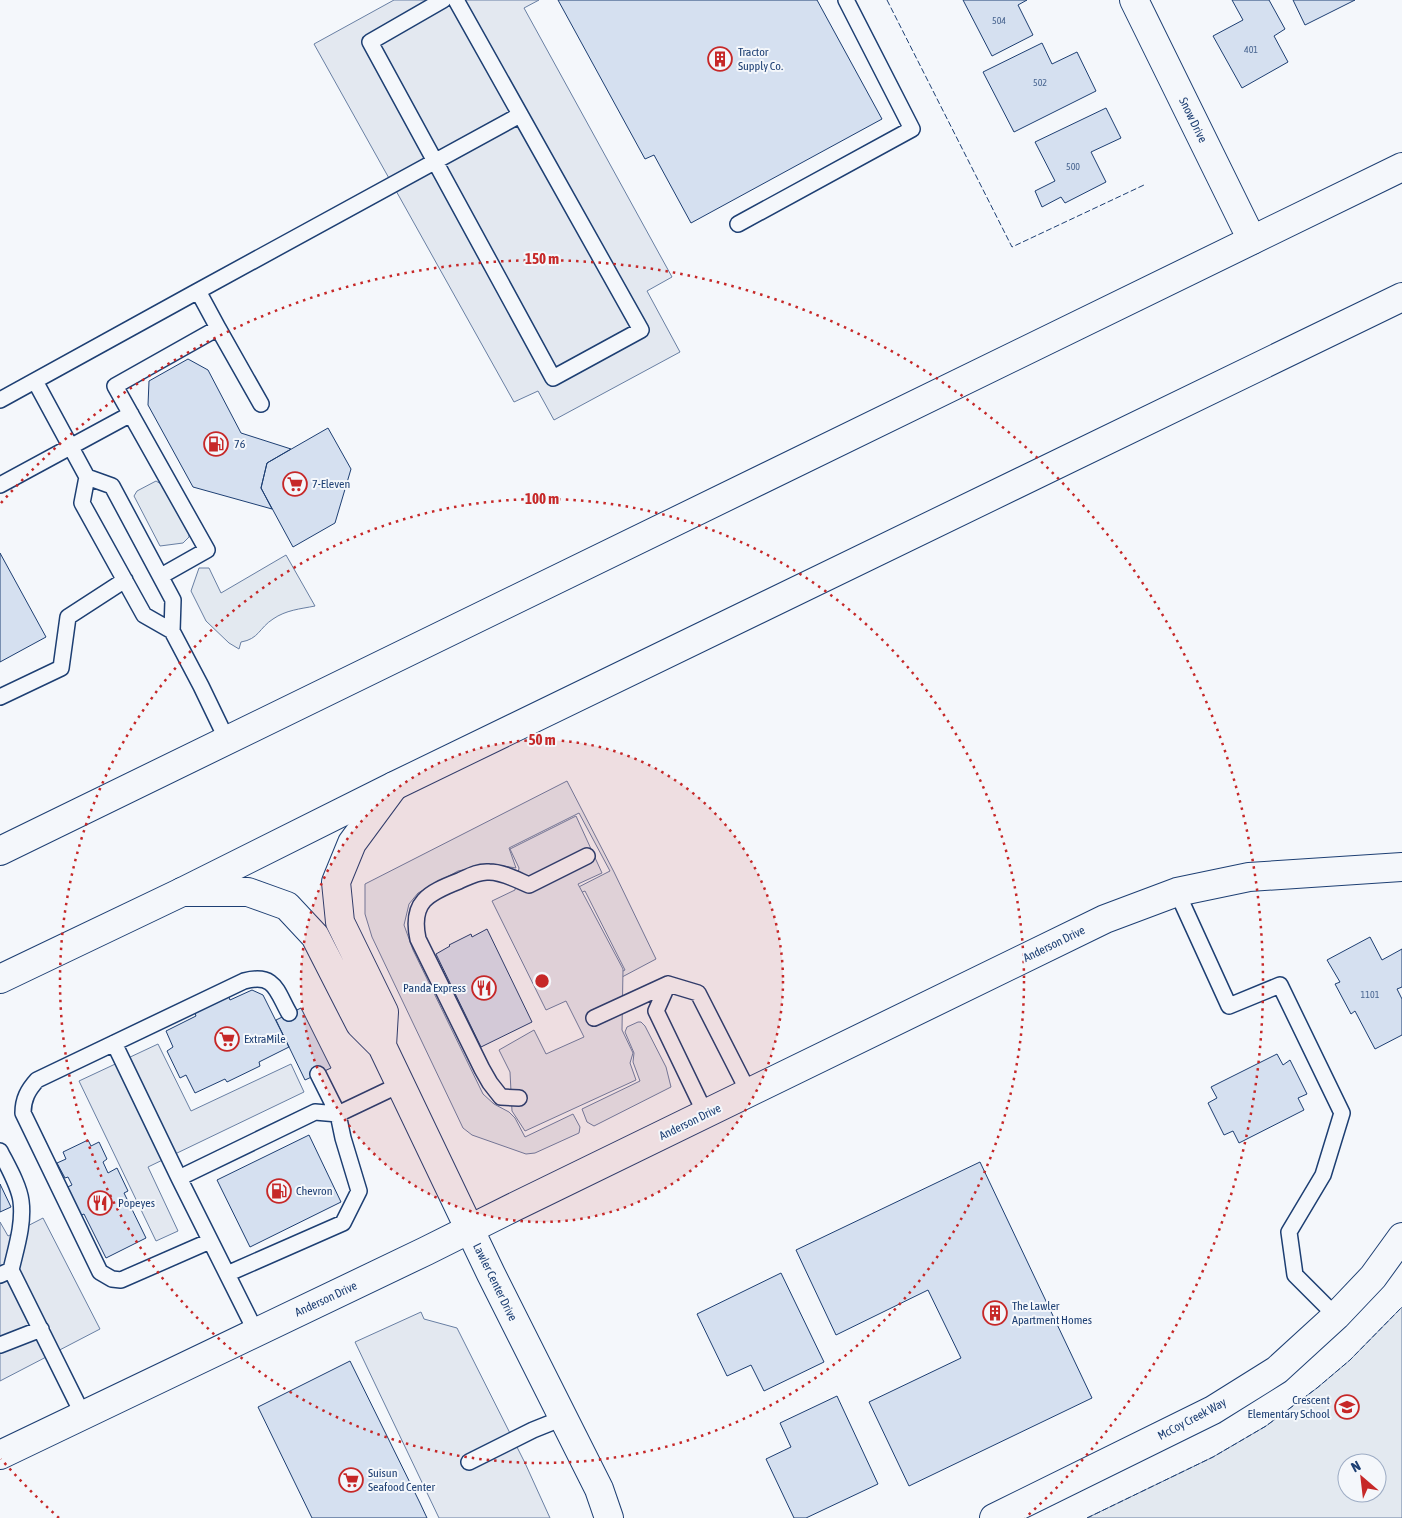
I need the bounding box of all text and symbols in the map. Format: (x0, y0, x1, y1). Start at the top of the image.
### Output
house number: 504 (992, 15, 1006, 26)
house number: 401 (1244, 44, 1258, 55)
place label: Tractor Supply Co. (738, 45, 783, 73)
building icon: Tractor Supply Co. (707, 46, 733, 72)
house number: 502 (1033, 77, 1047, 88)
street label: Snow Drive (1176, 95, 1210, 145)
house number: 500 (1066, 161, 1080, 172)
text: 150 m (525, 250, 559, 267)
fuel station icon: 76 (203, 431, 229, 457)
place label: 76 (234, 437, 246, 451)
supermarket icon: 7-Eleven (282, 471, 308, 497)
place label: 7-Eleven (312, 477, 350, 491)
text: 100 m (525, 490, 559, 507)
text: 50 m (529, 731, 556, 748)
street label: Anderson Drive (1021, 923, 1087, 965)
centre of rings (533, 972, 551, 990)
restaurant icon: Panda Express (471, 975, 497, 1001)
place label: Panda Express (403, 981, 466, 995)
house number: 1101 (1361, 989, 1380, 1000)
supermarket icon: ExtraMile (214, 1026, 240, 1052)
place label: ExtraMile (244, 1032, 286, 1046)
street label: Anderson Drive (657, 1101, 723, 1143)
fuel station icon: Chevron (266, 1178, 292, 1204)
place label: Chevron (296, 1184, 333, 1198)
restaurant icon: Popeyes (87, 1190, 113, 1216)
place label: Popeyes (118, 1196, 155, 1210)
street label: Lawler Center Drive (470, 1241, 520, 1323)
street label: Anderson Drive (293, 1278, 359, 1320)
place label: The Lawler Apartment Homes (1012, 1299, 1092, 1327)
building icon: The Lawler Apartment Homes (982, 1300, 1008, 1326)
place label: Crescent Elementary School (1248, 1393, 1331, 1421)
school or university icon: Crescent Elementary School (1334, 1394, 1360, 1420)
street label: McCoy Creek Way (1155, 1395, 1229, 1443)
north arrow (1337, 1453, 1387, 1503)
text: N (1348, 1458, 1363, 1476)
place label: Suisun Seafood Center (368, 1466, 435, 1494)
supermarket icon: Suisun Seafood Center (338, 1467, 364, 1493)

